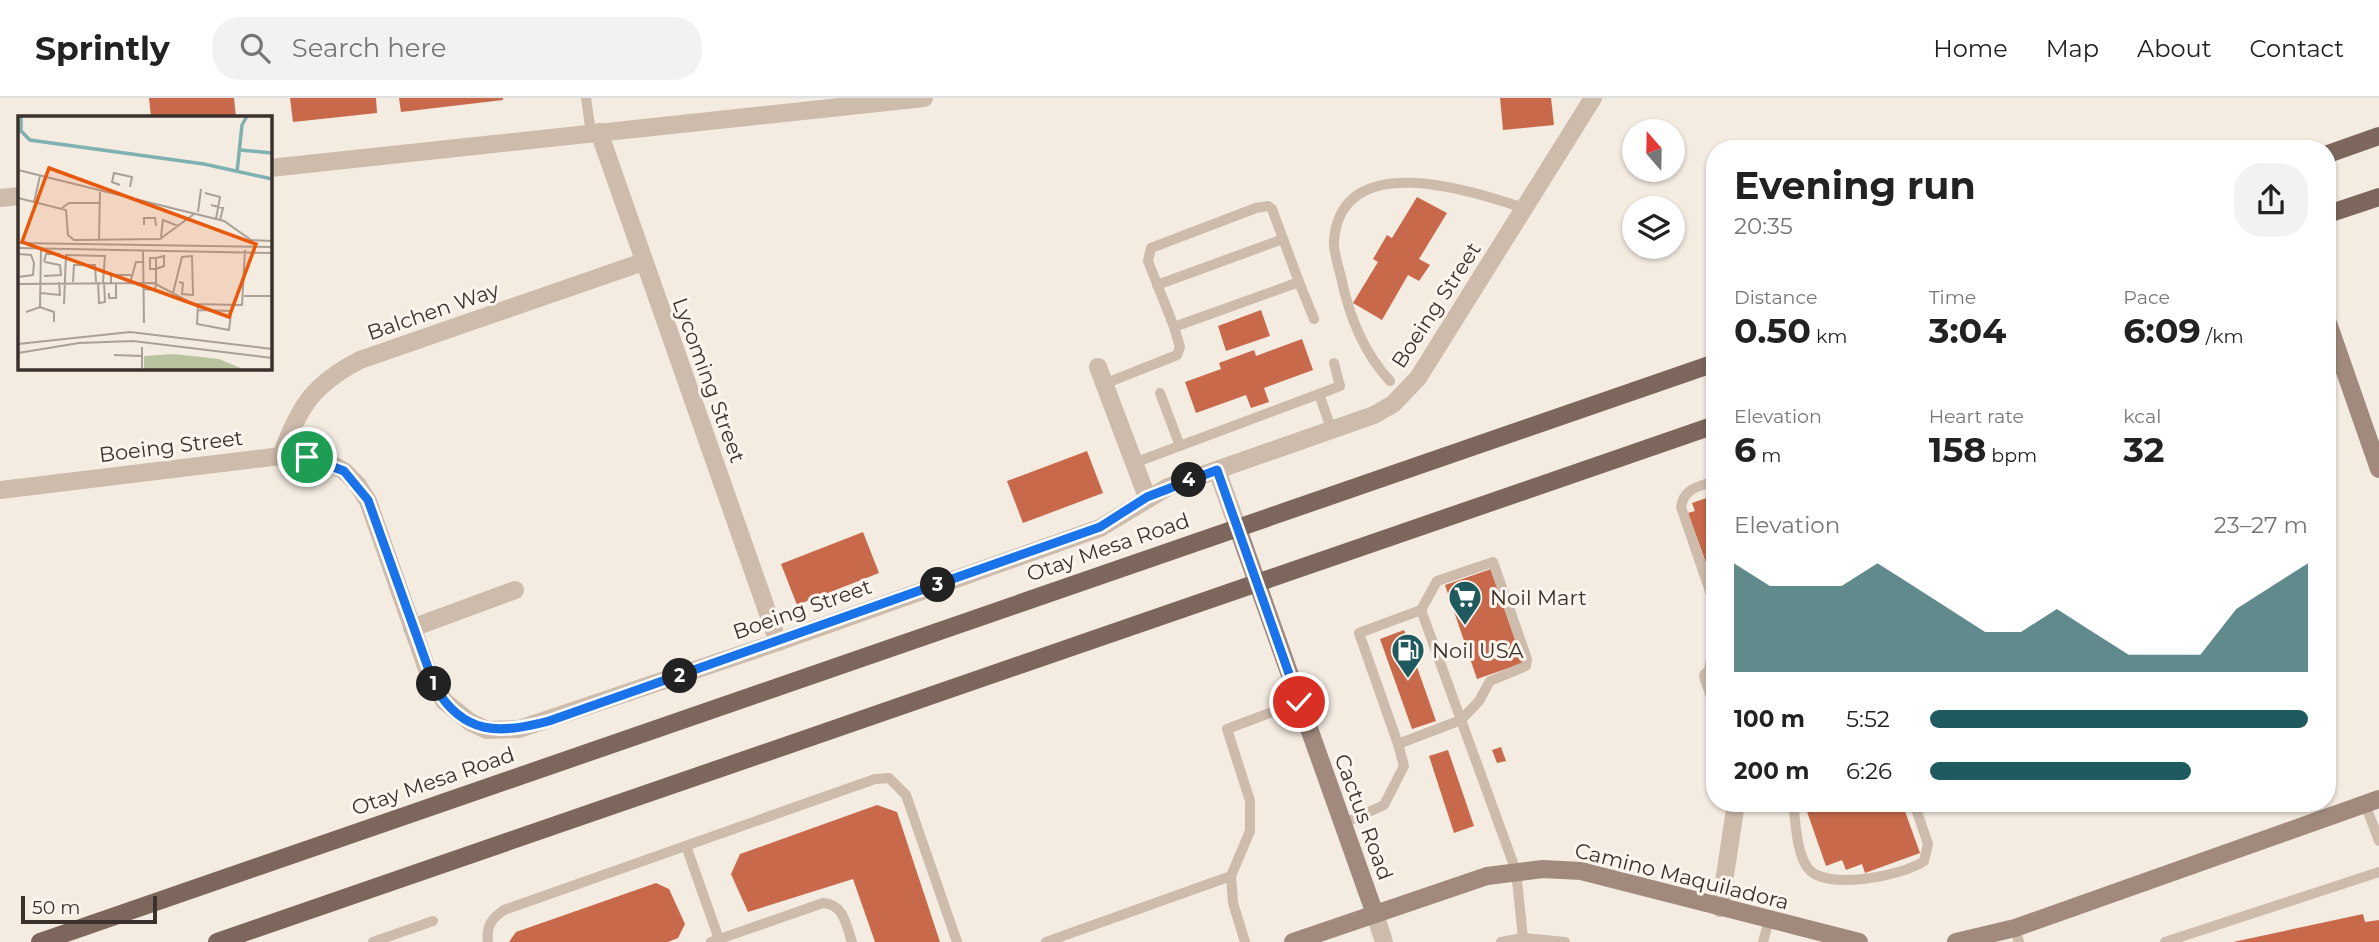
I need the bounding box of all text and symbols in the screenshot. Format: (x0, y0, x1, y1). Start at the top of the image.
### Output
search box (212, 17, 702, 80)
text: Sprintly (35, 28, 170, 68)
icon: search (236, 29, 274, 67)
text: Search here (292, 32, 446, 64)
text: Home (1933, 34, 2008, 63)
text: Map (2046, 34, 2099, 63)
text: About (2137, 34, 2211, 63)
text: Contact (2249, 34, 2344, 63)
inset map (18, 116, 271, 369)
north arrow (1622, 119, 1685, 182)
map controls (1622, 119, 1685, 259)
text: Evening run (1734, 162, 1976, 209)
button: share (2234, 163, 2308, 237)
button: layers (1622, 196, 1685, 259)
text: 20:35 (1734, 212, 1793, 240)
street label: Boeing Street (1386, 237, 1486, 373)
street label: Balchen Way (364, 277, 503, 345)
text: Distance (1734, 286, 1817, 309)
text: Time (1929, 286, 1976, 309)
text: Pace (2123, 286, 2170, 309)
street label: Lycoming Street (668, 294, 750, 466)
text: 0.50 (1734, 309, 1811, 352)
text: 3:04 (1929, 309, 2006, 352)
text: 6:09 (2123, 309, 2201, 352)
text: km (1811, 325, 1847, 348)
text: /km (2201, 325, 2244, 348)
text: Elevation (1734, 405, 1822, 428)
text: Heart rate (1929, 405, 2024, 428)
text: kcal (2123, 405, 2161, 428)
street label: Boeing Street (98, 425, 244, 467)
pin (277, 427, 337, 487)
text: 6 (1734, 428, 1756, 471)
text: 158 (1929, 428, 1986, 471)
text: 32 (2123, 428, 2165, 471)
icon: arrive (288, 438, 326, 476)
text: m (1756, 444, 1781, 467)
text: bpm (1986, 444, 2037, 467)
pin: 4 (1172, 462, 1206, 498)
text: 4 (1182, 468, 1195, 491)
street label: Otay Mesa Road (1023, 507, 1193, 587)
text: Elevation (1734, 511, 1840, 539)
text: 23–27 m (2214, 511, 2308, 539)
pin: 3 (920, 568, 956, 602)
text: 3 (932, 573, 943, 596)
street label: Boeing Street (729, 574, 875, 644)
supermarket icon: Noil Mart (1446, 578, 1484, 627)
place label: Noil Mart (1490, 585, 1587, 610)
fuel station icon: Noil USA (1389, 631, 1427, 680)
place label: Noil USA (1432, 638, 1525, 663)
pin: 2 (662, 658, 698, 694)
text: 2 (674, 664, 685, 687)
pin: 1 (416, 666, 452, 702)
text: 1 (430, 672, 437, 695)
pin (1269, 672, 1329, 732)
icon: check (1280, 683, 1318, 721)
text: 100 m (1734, 705, 1805, 733)
text: 5:52 (1846, 705, 1890, 733)
street label: Otay Mesa Road (348, 741, 518, 821)
street label: Cactus Road (1330, 751, 1398, 883)
text: 200 m (1734, 757, 1809, 785)
text: 6:26 (1846, 757, 1892, 785)
street label: Camino Maquiladora (1572, 837, 1792, 915)
scale bar (21, 893, 158, 925)
text: 50 m (32, 896, 80, 919)

